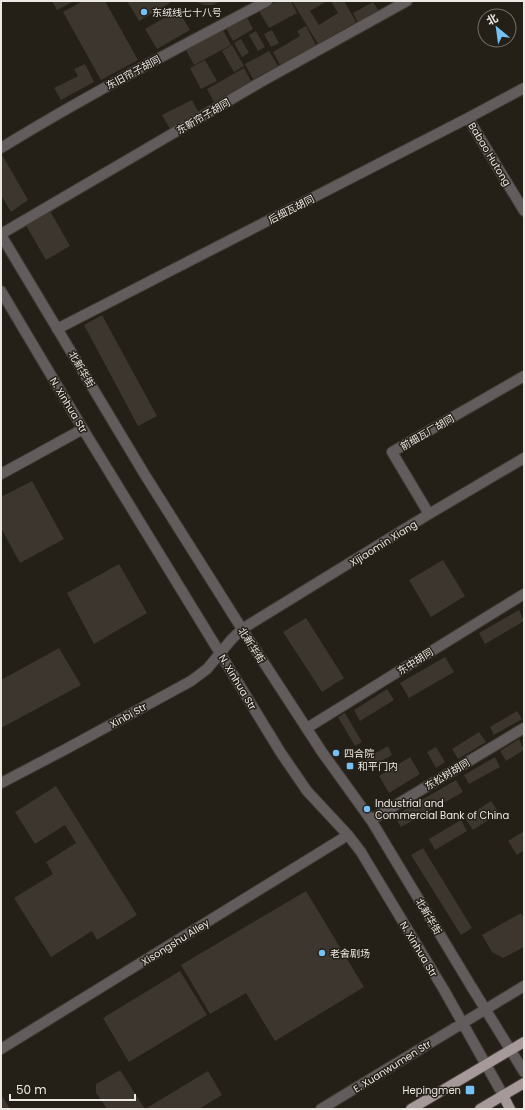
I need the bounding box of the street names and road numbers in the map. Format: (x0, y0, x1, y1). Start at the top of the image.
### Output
street label: 东旧帘子胡同 (103, 52, 163, 93)
street label: 东新帘子胡同 (174, 95, 233, 138)
street label: Babao Hutong (465, 120, 515, 189)
street label: 后细瓦胡同 (266, 191, 317, 227)
street label: 北新华街 (65, 348, 98, 390)
street label: N. Xinhua Str (46, 375, 91, 436)
street label: 前细瓦厂胡同 (398, 411, 457, 454)
street label: Xijiaomin Xiang (347, 517, 420, 570)
street label: 北新华街 (234, 624, 269, 666)
street label: 东中胡同 (394, 644, 436, 678)
street label: N. Xinhua Str (215, 652, 260, 713)
street label: Xinbi Str (107, 699, 150, 732)
street label: 东松树胡同 (422, 755, 473, 794)
street label: 北新华街 (412, 895, 445, 937)
street label: Xisongshu Alley (138, 915, 212, 969)
street label: N. Xinhua Str (396, 919, 441, 980)
street label: E. Xuanwumen Str (351, 1036, 434, 1096)

